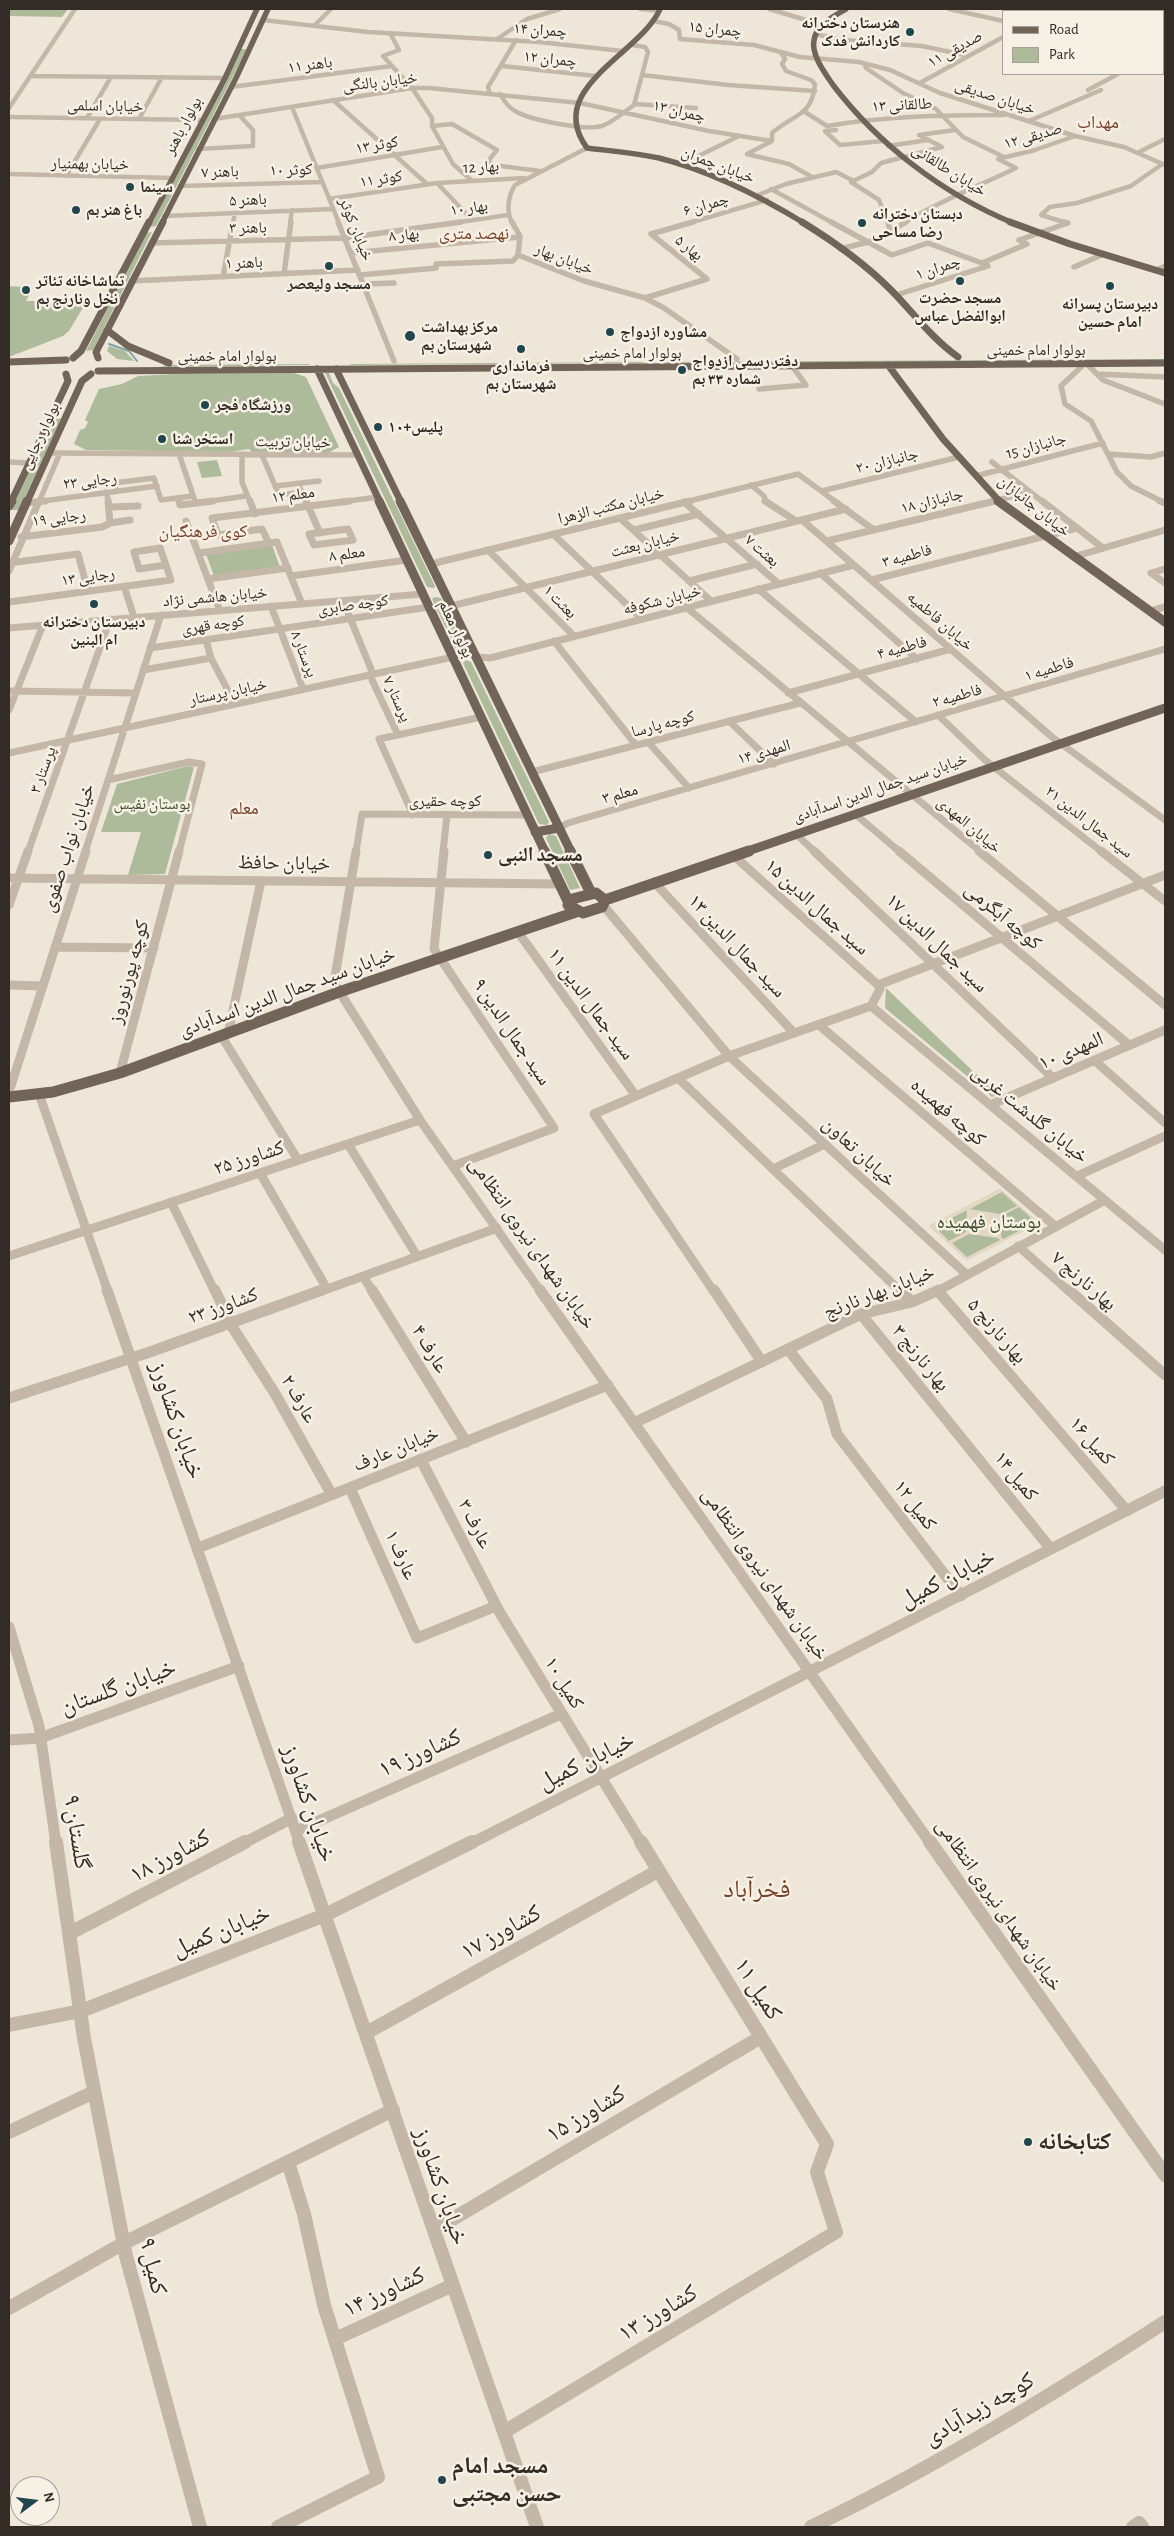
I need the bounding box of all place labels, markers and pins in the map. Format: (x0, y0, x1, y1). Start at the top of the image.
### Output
place label: هنرستان دخترانه کاردانش فدک (801, 13, 900, 51)
marker: هنرستان دخترانه کاردانش فدک (904, 26, 916, 38)
place label: سینما (140, 177, 173, 197)
marker: سینما (124, 181, 136, 193)
place label: باغ هنر بم (86, 200, 142, 220)
marker: باغ هنر بم (70, 204, 82, 216)
place label: دبستان دخترانه رضا مساحی (872, 204, 963, 242)
marker: دبستان دخترانه رضا مساحی (856, 217, 868, 229)
marker: مسجد ولیعصر (323, 260, 335, 272)
place label: تماشاخانه تئاتر نخل ونارنج بم (36, 271, 124, 309)
place label: مسجد ولیعصر (287, 274, 371, 294)
marker: مسجد حضرت ابوالفضل عباس (954, 275, 966, 287)
marker: دبیرستان پسرانه امام حسین (1104, 280, 1116, 292)
marker: تماشاخانه تئاتر نخل ونارنج بم (20, 284, 32, 296)
place label: مسجد حضرت ابوالفضل عباس (914, 288, 1006, 326)
place label: دبیرستان پسرانه امام حسین (1062, 294, 1158, 332)
place label: مرکز بهداشت شهرستان بم (421, 317, 498, 355)
place label: مشاوره ازدواج (620, 322, 707, 342)
marker: مشاوره ازدواج (604, 326, 616, 338)
marker: مرکز بهداشت شهرستان بم (403, 329, 417, 343)
marker: فرمانداری شهرستان بم (515, 343, 527, 355)
place label: دفتر رسمی ازدواج شماره ۳۳ بم (692, 351, 798, 389)
place label: فرمانداری شهرستان بم (486, 356, 556, 394)
marker: دفتر رسمی ازدواج شماره ۳۳ بم (676, 364, 688, 376)
place label: ورزشگاه فجر (215, 395, 291, 415)
marker: ورزشگاه فجر (199, 399, 211, 411)
place label: پلیس+۱۰ (388, 417, 443, 437)
marker: پلیس+۱۰ (372, 421, 384, 433)
place label: استخر شنا (172, 429, 233, 449)
marker: استخر شنا (156, 433, 168, 445)
marker: دبیرستان دخترانه ام البنین (88, 598, 100, 610)
place label: دبیرستان دخترانه ام البنین (43, 612, 145, 650)
place label: مسجد النبی (498, 843, 583, 867)
marker: مسجد النبی (482, 849, 494, 861)
place label: کتابخانه (1038, 2128, 1111, 2156)
marker: کتابخانه (1022, 2136, 1034, 2148)
place label: مسجد امام حسن مجتبی (452, 2452, 562, 2508)
marker: مسجد امام حسن مجتبی (436, 2474, 448, 2486)

